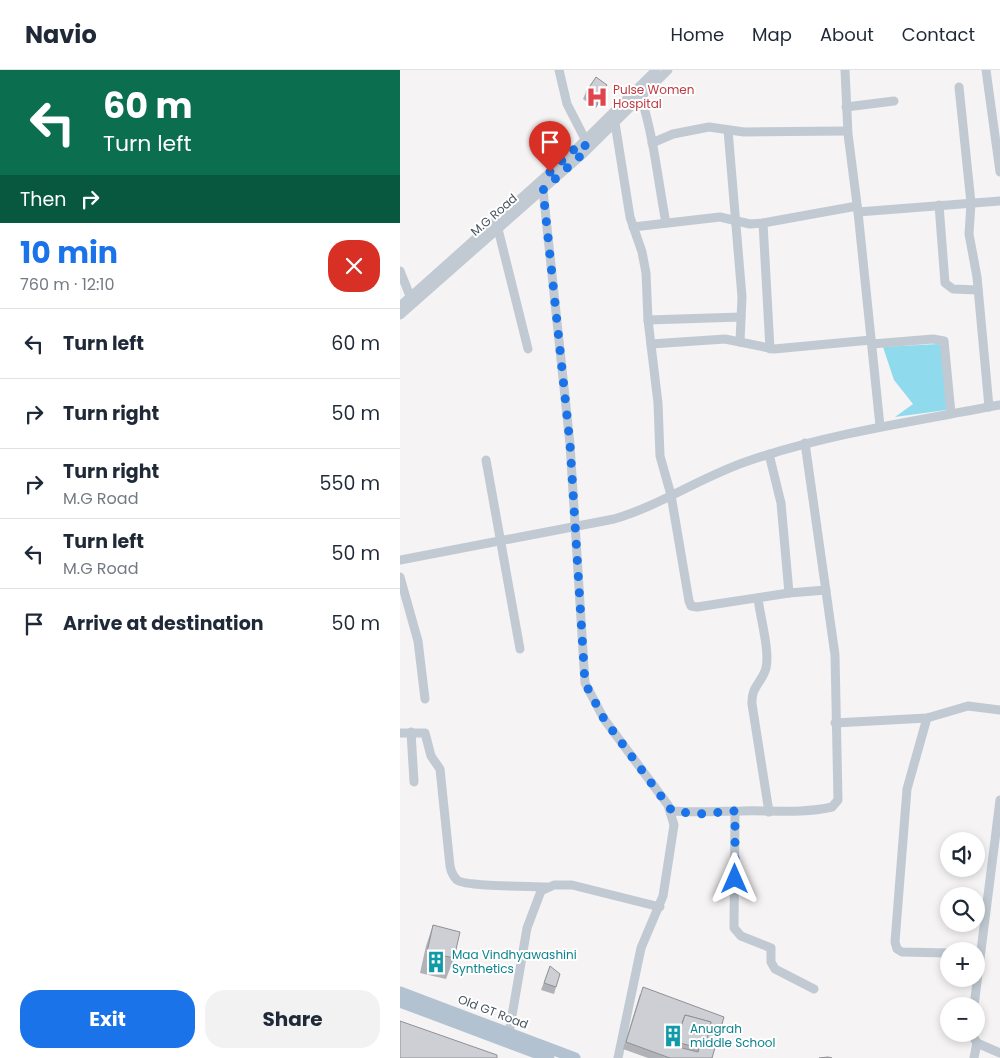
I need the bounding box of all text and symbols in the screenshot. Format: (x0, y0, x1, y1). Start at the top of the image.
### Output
text: Navio (25, 18, 97, 51)
text: Home (670, 22, 724, 47)
text: Map (752, 22, 792, 47)
text: About (820, 22, 874, 47)
text: Contact (902, 22, 975, 47)
text: 60 m (103, 81, 193, 130)
place label: Pulse Women Hospital (613, 81, 694, 112)
hospital icon: Pulse Women Hospital (584, 84, 610, 110)
icon: left (20, 90, 85, 155)
pin (529, 121, 571, 172)
text: Turn left (103, 128, 191, 159)
icon: arrive (536, 128, 564, 156)
icon: right (76, 185, 104, 213)
text: Then (20, 186, 66, 213)
street label: M.G Road (467, 190, 521, 240)
text: 10 min (20, 231, 118, 274)
button: close (328, 240, 380, 292)
text: 760 m · 12:10 (20, 273, 115, 296)
icon: left (20, 330, 48, 358)
text: Turn left (63, 330, 144, 357)
text: 60 m (331, 330, 380, 357)
icon: right (20, 400, 48, 428)
text: Turn right (63, 400, 159, 427)
text: 50 m (331, 400, 380, 427)
text: Turn right (63, 458, 159, 485)
icon: right (20, 470, 48, 498)
text: 550 m (320, 470, 380, 497)
text: M.G Road (63, 487, 138, 510)
text: Turn left (63, 528, 144, 555)
icon: left (20, 540, 48, 568)
text: 50 m (331, 540, 380, 567)
text: M.G Road (63, 557, 138, 580)
icon: arrive (20, 610, 48, 638)
text: Arrive at destination (63, 610, 264, 637)
text: 50 m (331, 610, 380, 637)
map controls (940, 832, 985, 1042)
button: sound (940, 832, 985, 877)
position arrow (708, 852, 760, 904)
button: search (940, 887, 985, 932)
button: + (940, 942, 985, 987)
place label: Maa Vindhyawashini Synthetics (452, 946, 577, 977)
building icon: Maa Vindhyawashini Synthetics (423, 949, 449, 975)
button: Exit (20, 990, 195, 1048)
button: Share (205, 990, 380, 1048)
street label: Old GT Road (456, 990, 531, 1033)
button: − (940, 997, 985, 1042)
place label: Anugrah middle School (690, 1020, 776, 1051)
building icon: Anugrah middle School (660, 1023, 686, 1049)

